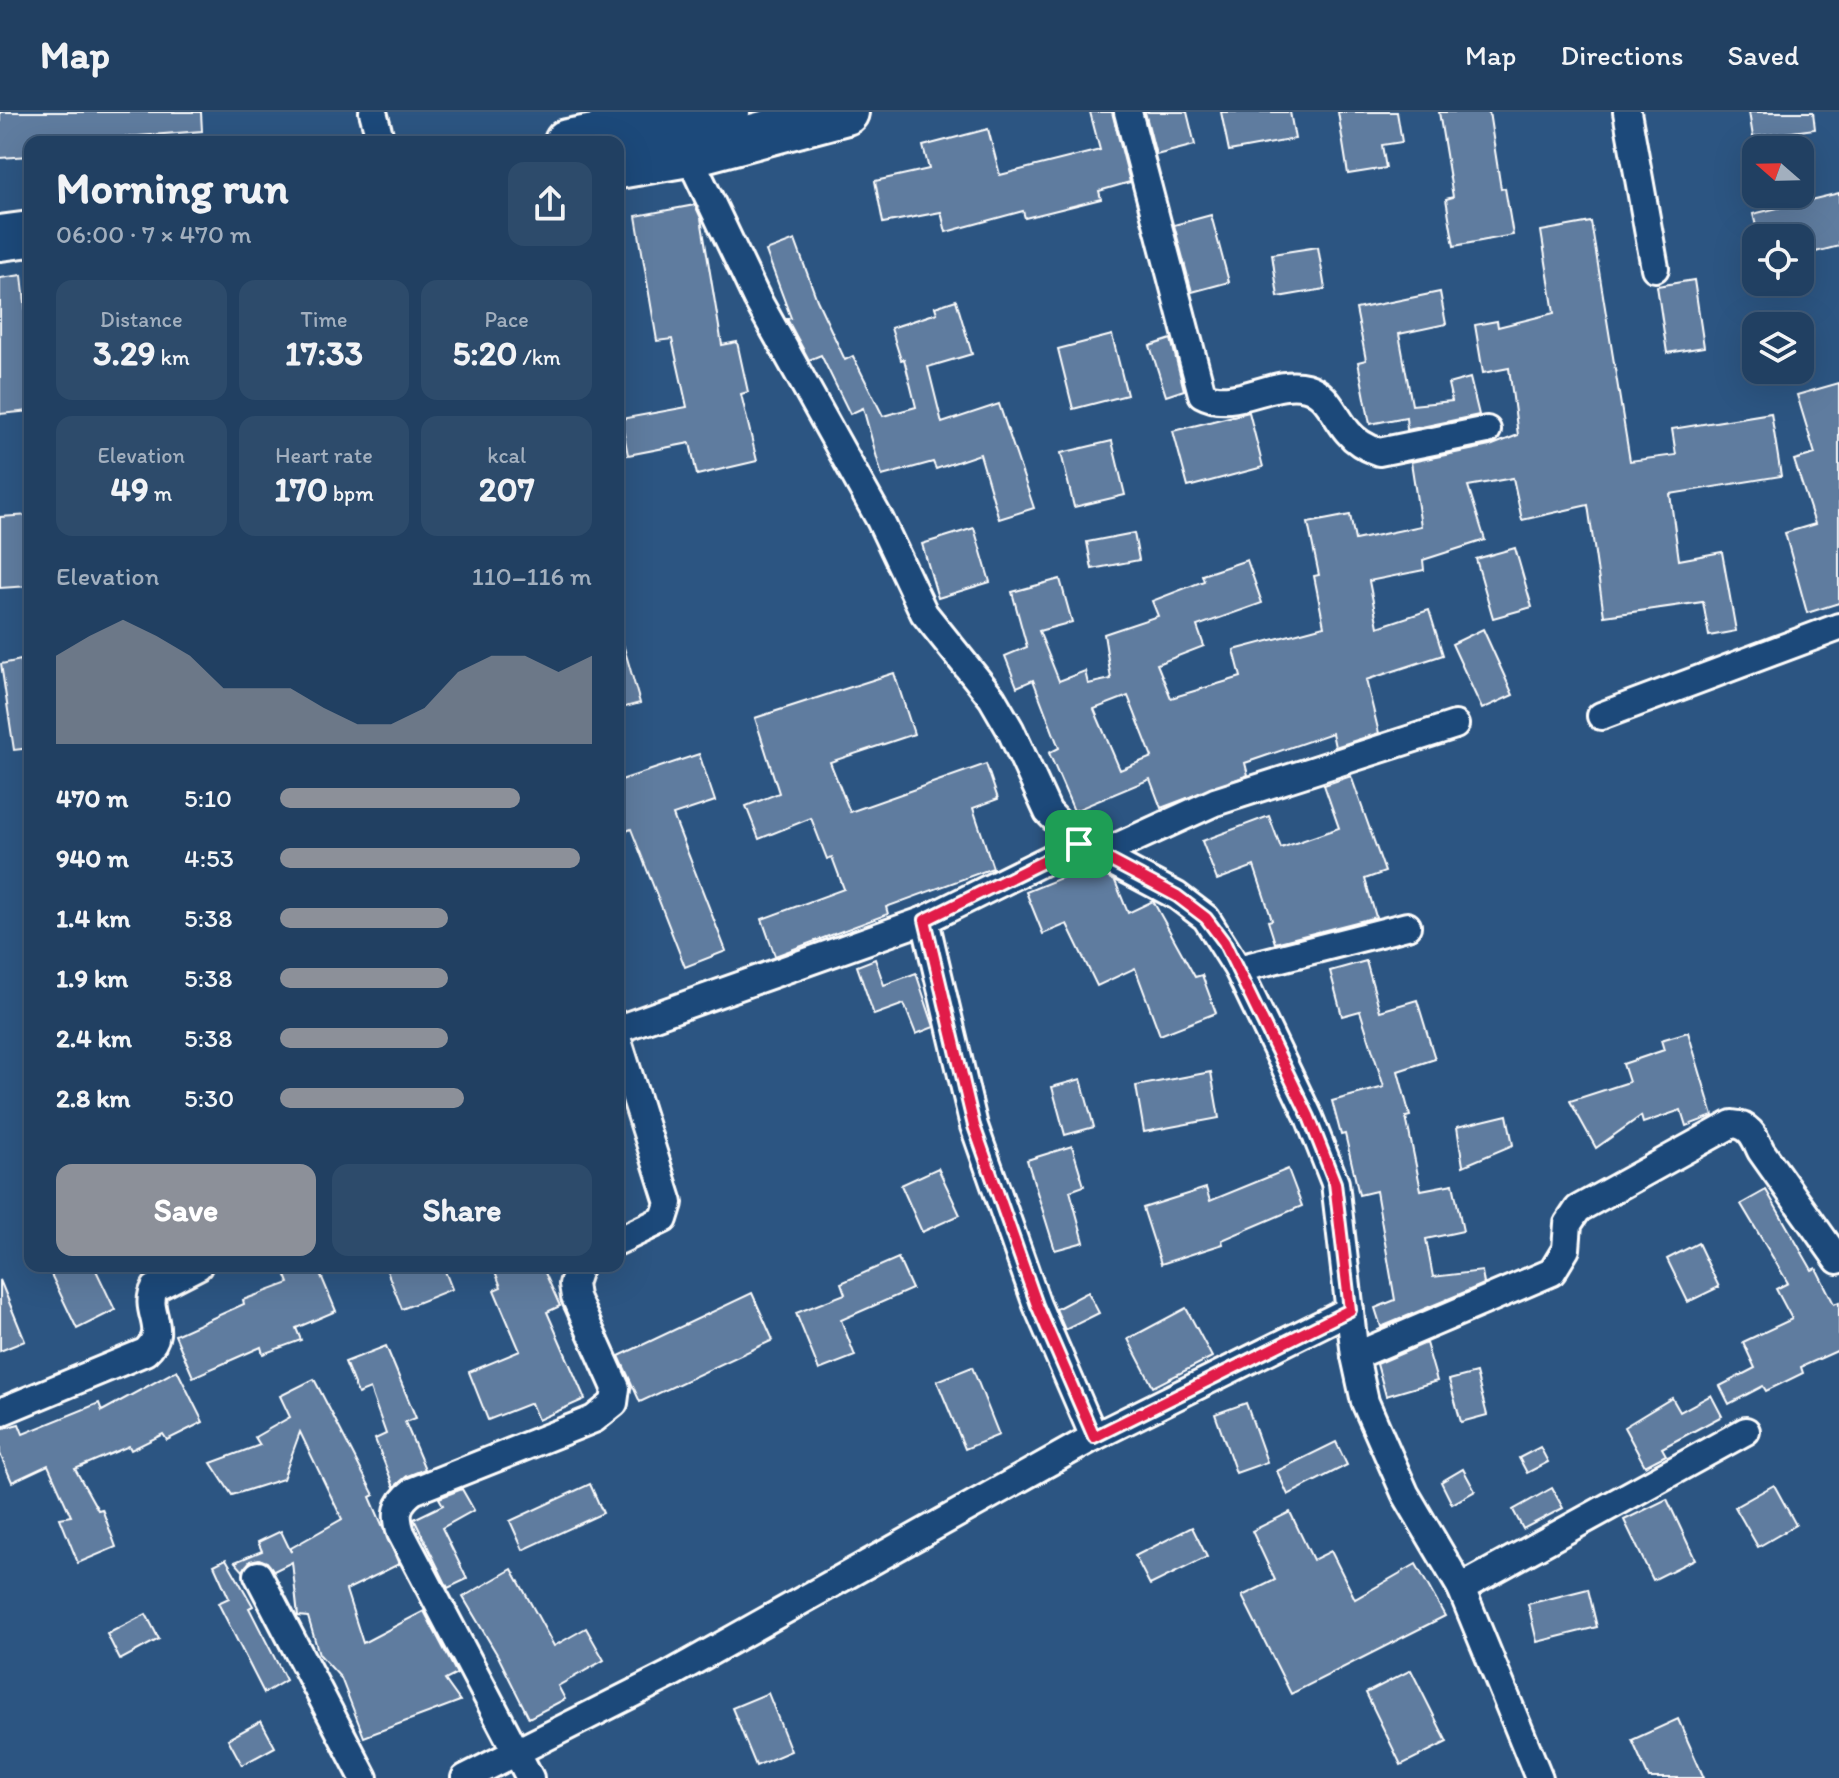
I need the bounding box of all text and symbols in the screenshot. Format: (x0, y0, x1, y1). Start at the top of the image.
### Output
text: Map (40, 32, 110, 78)
text: Map (1465, 38, 1516, 72)
text: Directions (1560, 38, 1684, 72)
text: Saved (1728, 38, 1799, 72)
north arrow (1742, 136, 1814, 208)
map controls (1742, 136, 1814, 384)
text: Morning run (56, 161, 289, 214)
button: share (508, 162, 592, 246)
text: 06:00 · 7 × 470 m (56, 218, 252, 250)
button: locate (1742, 224, 1814, 296)
text: Distance (100, 306, 183, 333)
text: Time (301, 306, 347, 333)
text: Pace (485, 306, 529, 333)
button: layers (1742, 312, 1814, 384)
text: 3.29 (93, 333, 156, 374)
text: 17:33 (285, 333, 363, 374)
text: 5:20 (453, 333, 518, 374)
text: km (156, 344, 190, 371)
text: /km (518, 344, 561, 371)
text: Elevation (98, 442, 185, 469)
text: Heart rate (275, 442, 373, 469)
text: kcal (487, 442, 526, 469)
text: 49 (110, 469, 149, 510)
text: 170 (274, 469, 328, 510)
text: 207 (479, 469, 535, 510)
text: m (149, 480, 172, 507)
text: bpm (328, 480, 374, 507)
text: Elevation (56, 560, 159, 592)
text: 110–116 m (472, 560, 592, 592)
text: 470 m (56, 782, 128, 814)
text: 5:10 (184, 782, 232, 814)
pin (1045, 810, 1113, 878)
icon: arrive (1057, 822, 1101, 866)
text: 940 m (56, 842, 129, 874)
text: 4:53 (184, 842, 234, 874)
text: 1.4 km (56, 902, 130, 934)
text: 5:38 (184, 902, 232, 934)
text: 1.9 km (56, 962, 128, 994)
text: 5:38 (184, 962, 232, 994)
text: 2.4 km (56, 1022, 132, 1054)
text: 5:38 (184, 1022, 232, 1054)
text: 2.8 km (56, 1082, 131, 1114)
text: 5:30 (184, 1082, 234, 1114)
button: Save (56, 1164, 316, 1256)
button: Share (332, 1164, 592, 1256)

